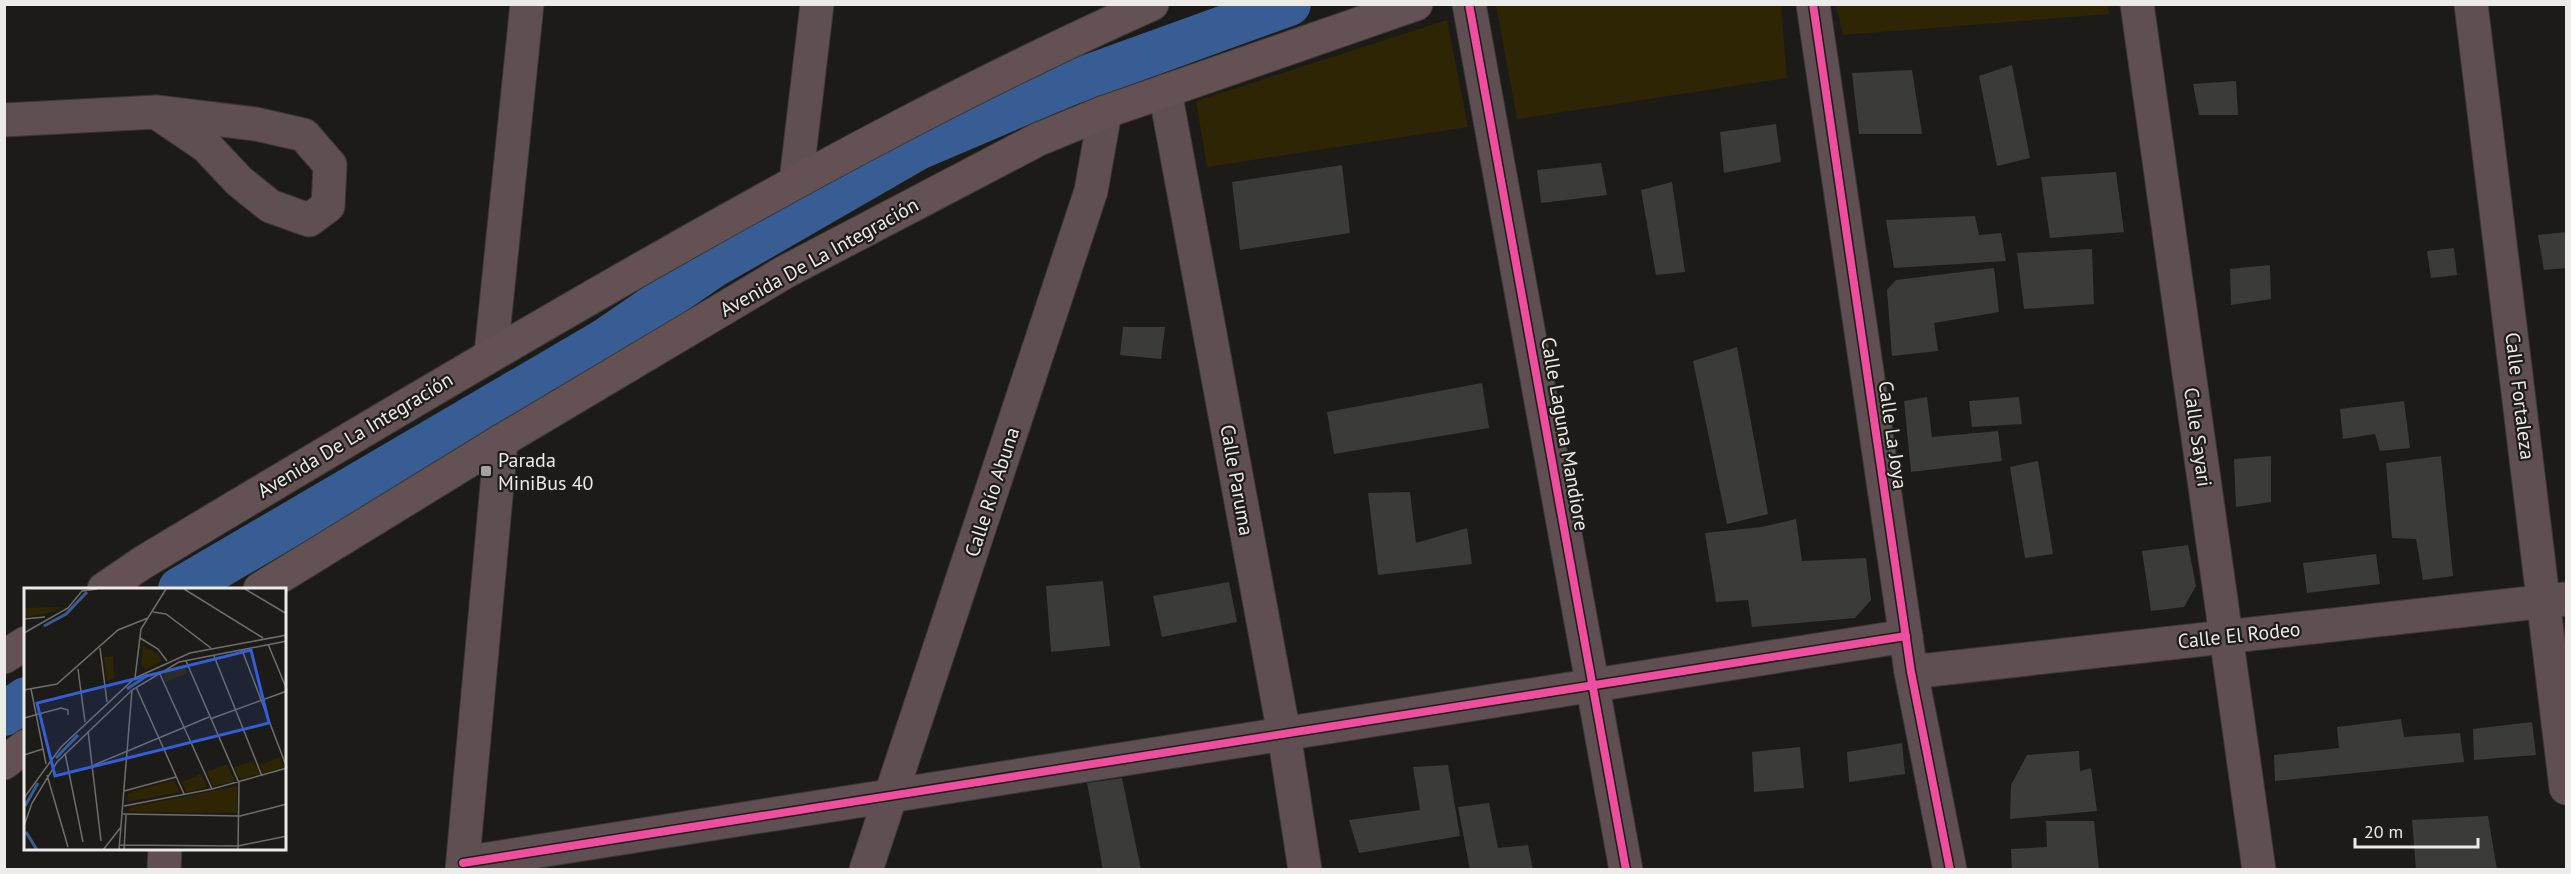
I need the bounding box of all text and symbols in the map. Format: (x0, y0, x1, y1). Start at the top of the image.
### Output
street label: Avenida De La Integración (715, 191, 923, 323)
street label: Calle Fortaleza (2499, 331, 2541, 461)
street label: Calle Laguna Mandiore (1535, 335, 1595, 533)
street label: Avenida De La Integración (253, 366, 457, 504)
street label: Calle La Joya (1873, 379, 1913, 491)
street label: Calle Sayari (2178, 386, 2218, 488)
street label: Calle Paruma (1214, 422, 1260, 538)
street label: Calle Río Abuna (959, 424, 1025, 560)
place label: Parada MiniBus 40 (498, 447, 594, 496)
marker: Parada MiniBus 40 (479, 464, 493, 478)
inset map (24, 588, 286, 850)
street label: Calle El Rodeo (2176, 616, 2302, 654)
scale bar (2355, 811, 2478, 849)
text: 20 m (2364, 820, 2403, 843)

